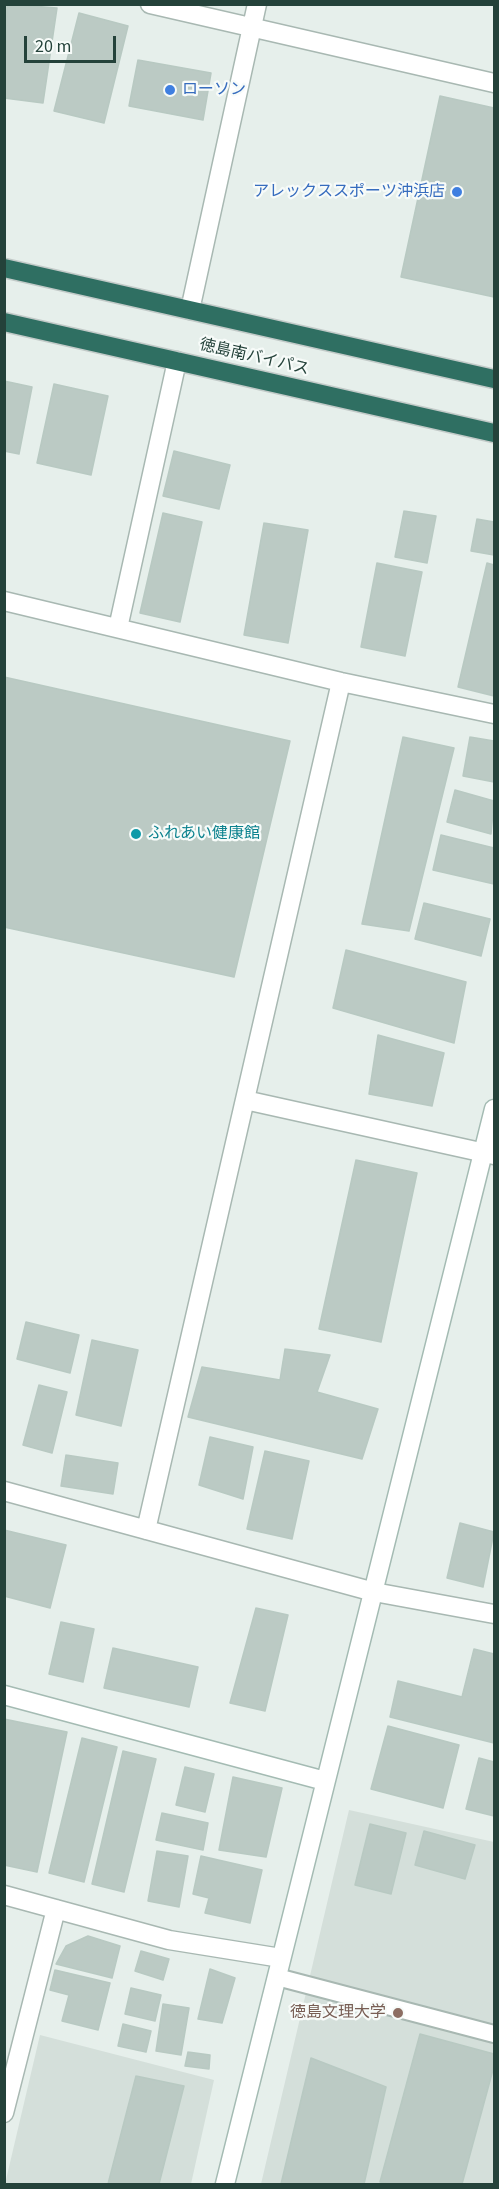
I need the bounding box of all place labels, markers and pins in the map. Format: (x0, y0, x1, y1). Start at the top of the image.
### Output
place label: ローソン (182, 80, 246, 100)
marker: ローソン (163, 83, 177, 97)
place label: アレックススポーツ沖浜店 (253, 182, 445, 202)
marker: アレックススポーツ沖浜店 (450, 185, 464, 199)
place label: ふれあい健康館 (148, 824, 260, 844)
marker: ふれあい健康館 (129, 827, 143, 841)
place label: 徳島文理大学 (290, 2003, 386, 2023)
marker: 徳島文理大学 (391, 2006, 405, 2020)

